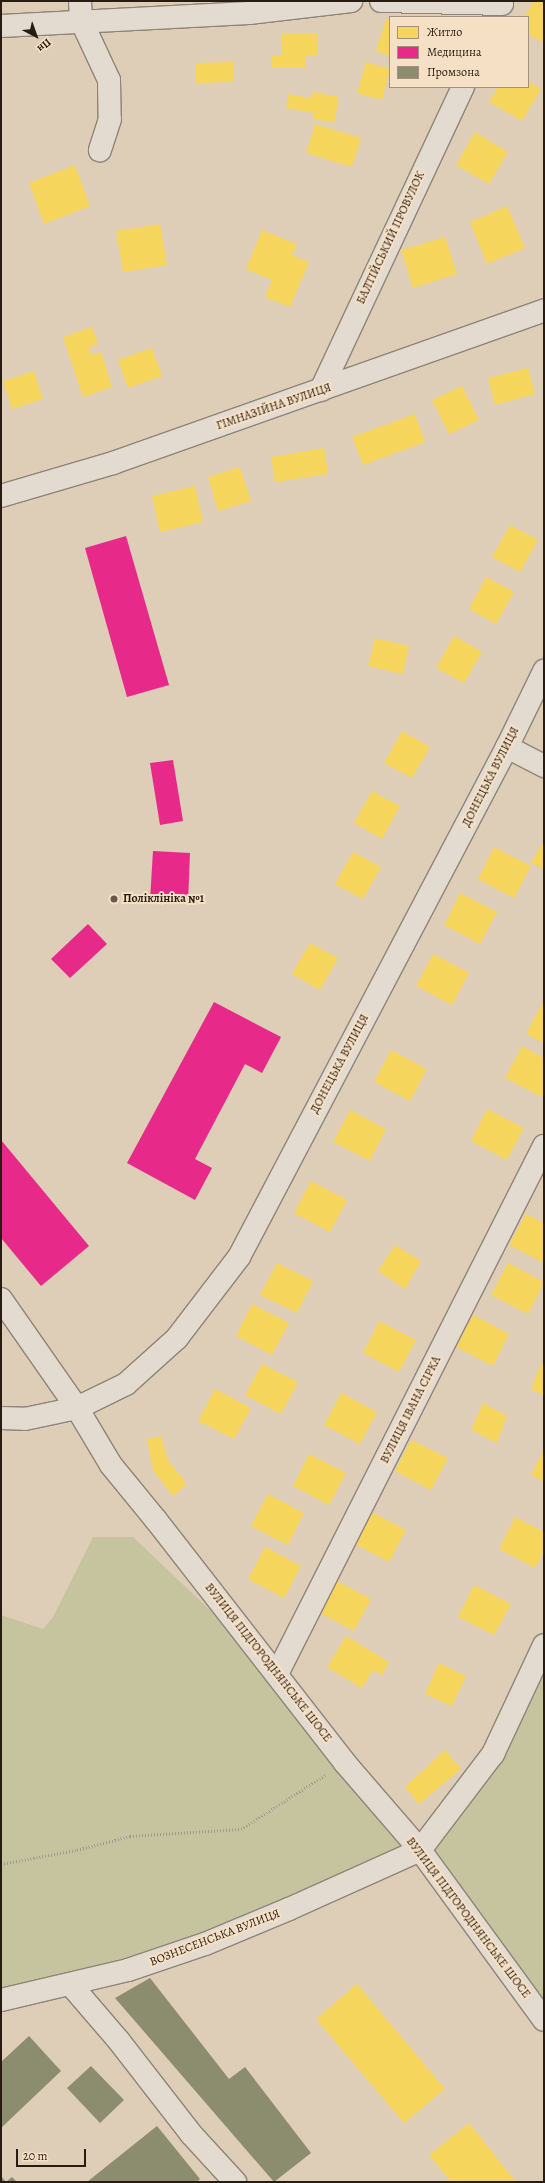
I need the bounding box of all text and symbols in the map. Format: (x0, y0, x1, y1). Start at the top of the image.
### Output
north arrow (16, 16, 56, 56)
legend (389, 16, 529, 88)
text: Житло (427, 24, 462, 40)
text: Пн (34, 35, 55, 56)
text: Медицина (427, 44, 482, 60)
text: Промзона (427, 64, 480, 80)
street label: БАЛТІЙСЬКИЙ ПРОВУЛОК (354, 169, 428, 307)
street label: ГІМНАЗІЙНА ВУЛИЦЯ (215, 381, 333, 433)
street label: ДОНЕЦЬКА ВУЛИЦЯ (460, 725, 522, 829)
place label: Поліклініка №1 (123, 892, 204, 906)
marker: Поліклініка №1 (108, 893, 120, 905)
street label: ДОНЕЦЬКА ВУЛИЦЯ (308, 1012, 372, 1116)
street label: ВУЛИЦЯ ІВАНА СІРКА (378, 1354, 444, 1466)
street label: ВУЛИЦЯ ПІДГОРОДНЯНСЬКЕ ШОСЕ (201, 1581, 335, 1745)
street label: ВУЛИЦЯ ПІДГОРОДНЯНСЬКЕ ШОСЕ (403, 1835, 533, 2001)
street label: ВОЗНЕСЕНСЬКА ВУЛИЦЯ (148, 1906, 282, 1970)
scale bar (18, 2141, 88, 2167)
text: 20 m (23, 2148, 47, 2164)

